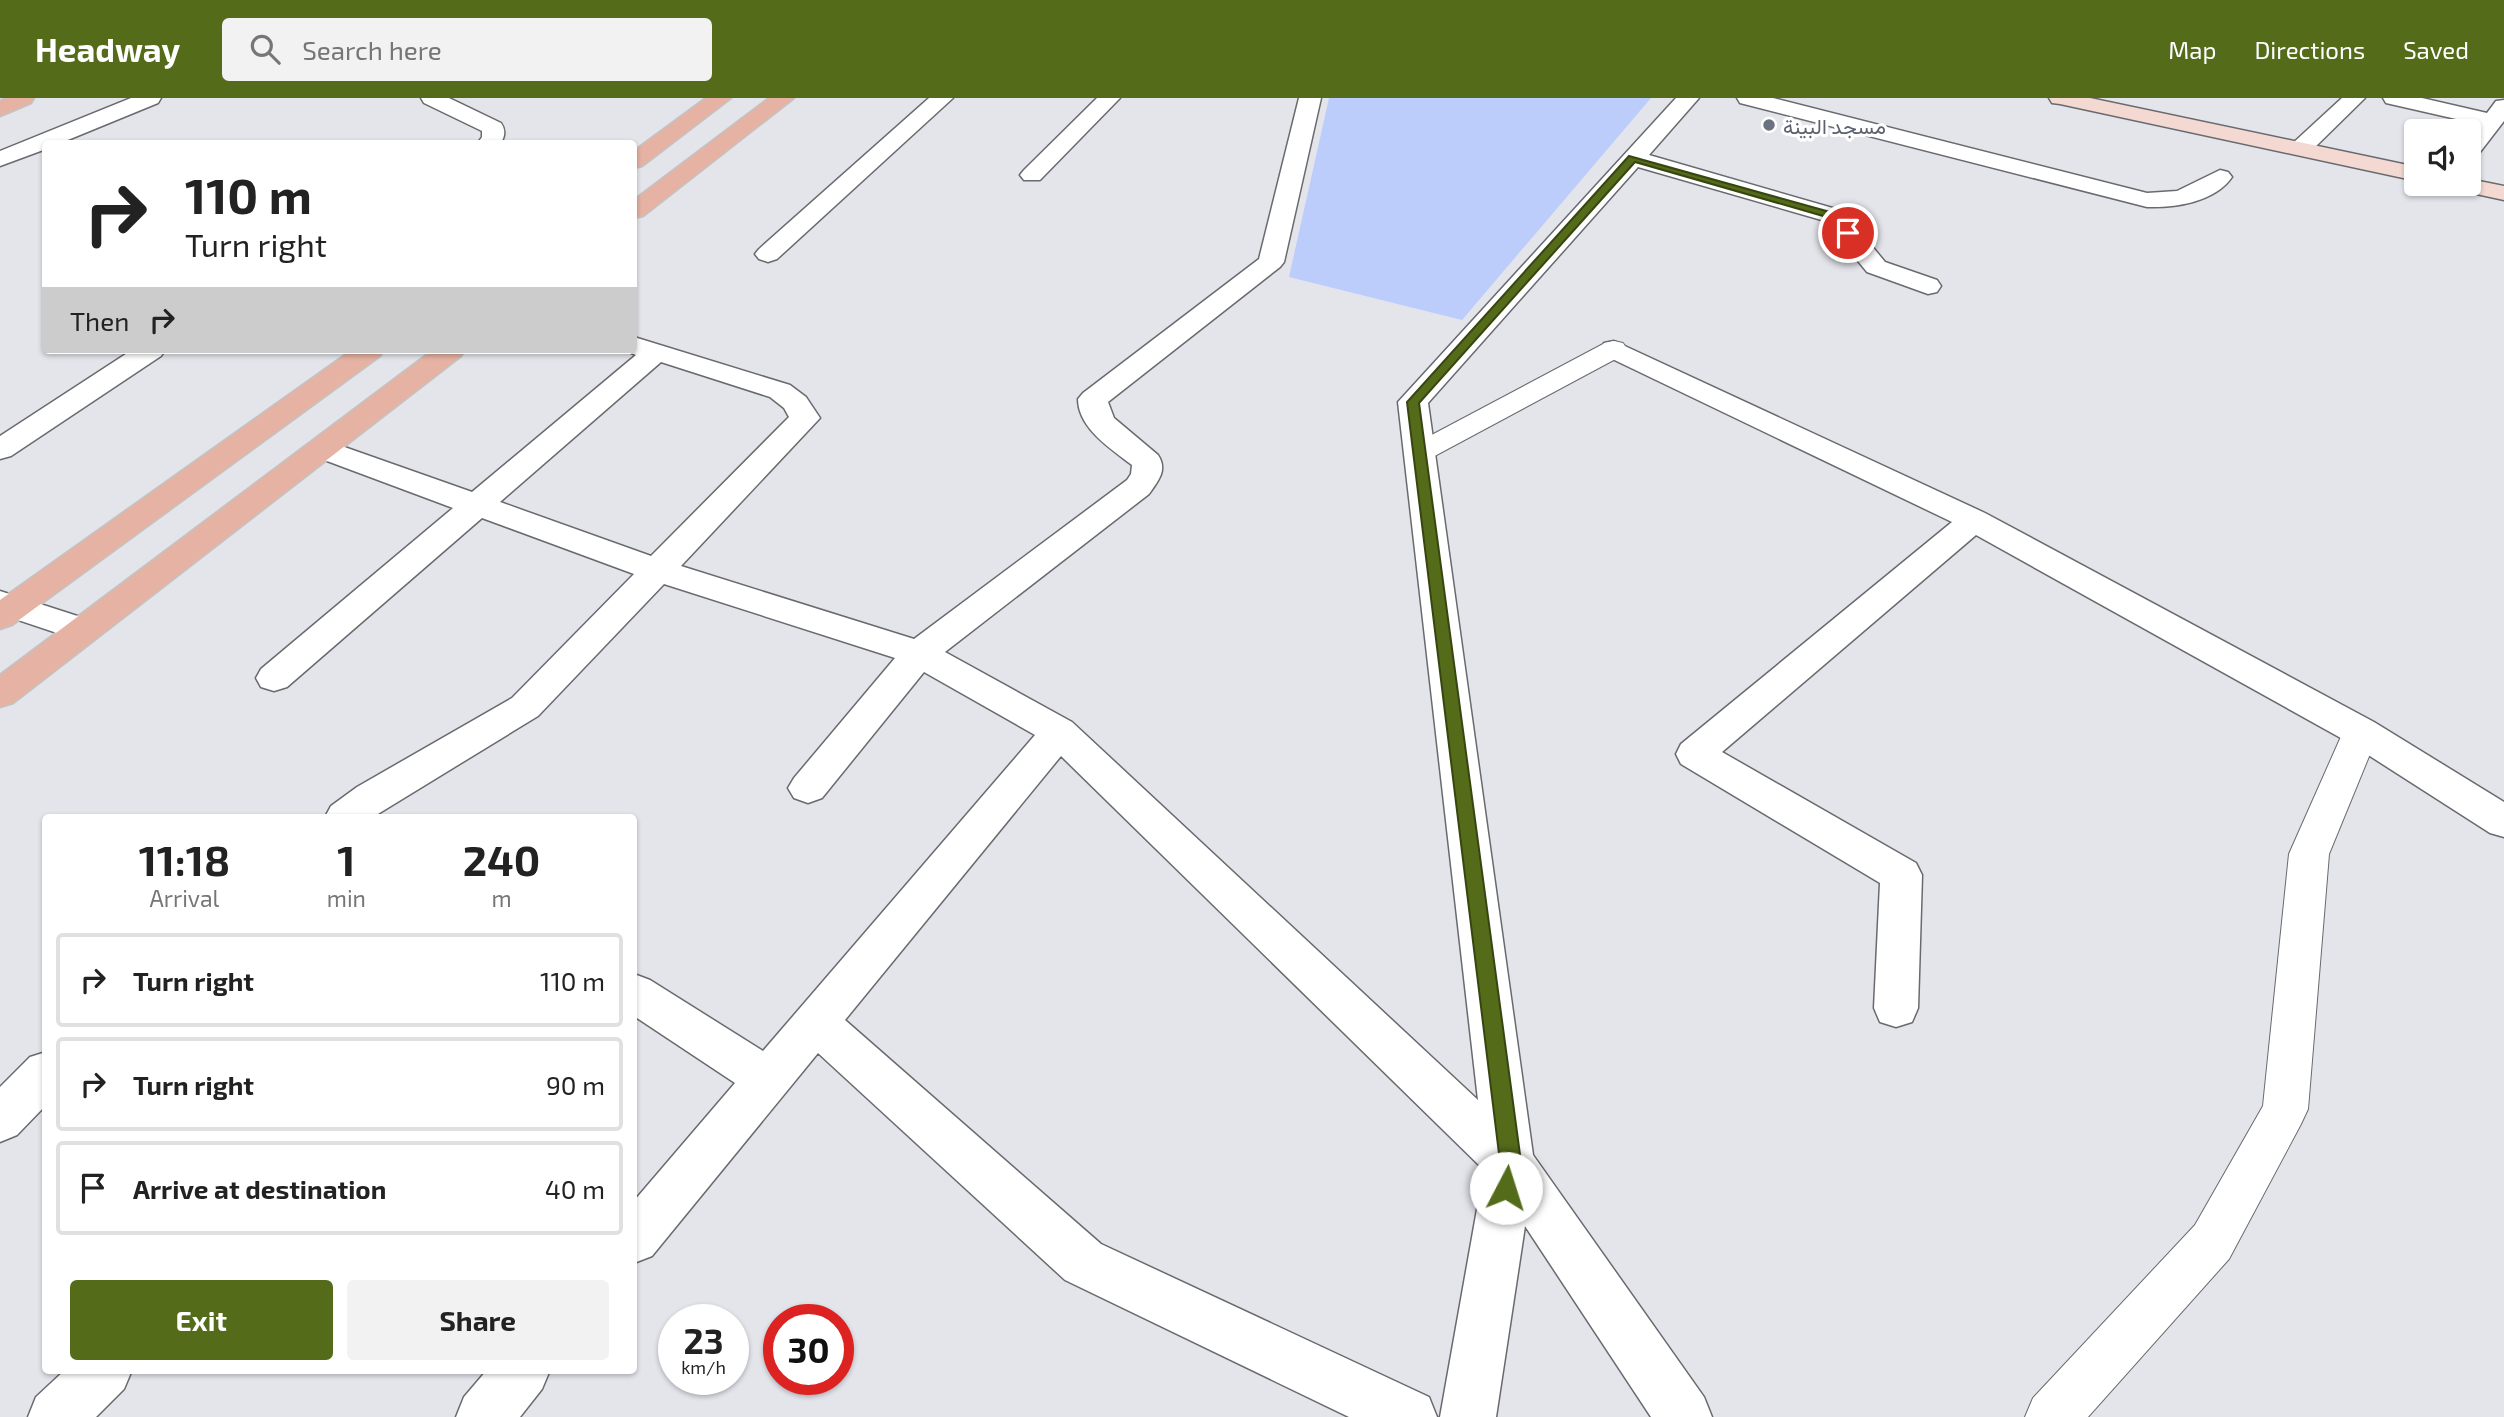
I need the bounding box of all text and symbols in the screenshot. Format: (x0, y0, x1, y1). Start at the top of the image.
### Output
search box (222, 18, 712, 81)
text: Headway (35, 29, 180, 69)
icon: search (246, 30, 284, 68)
text: Search here (302, 34, 442, 65)
text: Map (2168, 35, 2216, 64)
text: Directions (2254, 35, 2365, 64)
text: Saved (2403, 35, 2469, 64)
place label: مسجد البينة (1783, 113, 1886, 139)
marker: مسجد البينة (1761, 117, 1777, 133)
map controls (2404, 119, 2481, 196)
button: sound (2404, 119, 2481, 196)
text: 110 m (185, 165, 312, 224)
icon: right (70, 168, 161, 259)
pin (1818, 203, 1878, 263)
icon: arrive (1829, 214, 1867, 252)
text: Turn right (185, 225, 327, 263)
icon: right (143, 301, 181, 339)
text: Then (70, 305, 129, 336)
text: 11:18 (139, 834, 230, 884)
text: 1 (337, 834, 355, 884)
text: 240 (463, 834, 540, 884)
text: Arrival (149, 884, 219, 912)
text: min (327, 884, 366, 912)
text: m (491, 884, 512, 912)
icon: right (74, 961, 112, 999)
text: Turn right (133, 965, 254, 996)
text: 110 m (540, 965, 605, 996)
icon: right (74, 1065, 112, 1103)
text: Turn right (133, 1069, 254, 1100)
text: 90 m (546, 1069, 605, 1100)
position arrow (1469, 1151, 1543, 1225)
icon: arrive (74, 1169, 112, 1207)
text: Arrive at destination (133, 1173, 386, 1204)
text: 40 m (545, 1173, 605, 1204)
button: Exit (70, 1280, 333, 1360)
button: Share (347, 1280, 609, 1360)
speed limit sign: 30 (763, 1304, 854, 1395)
text: 23 (683, 1319, 724, 1361)
text: km/h (681, 1356, 726, 1378)

